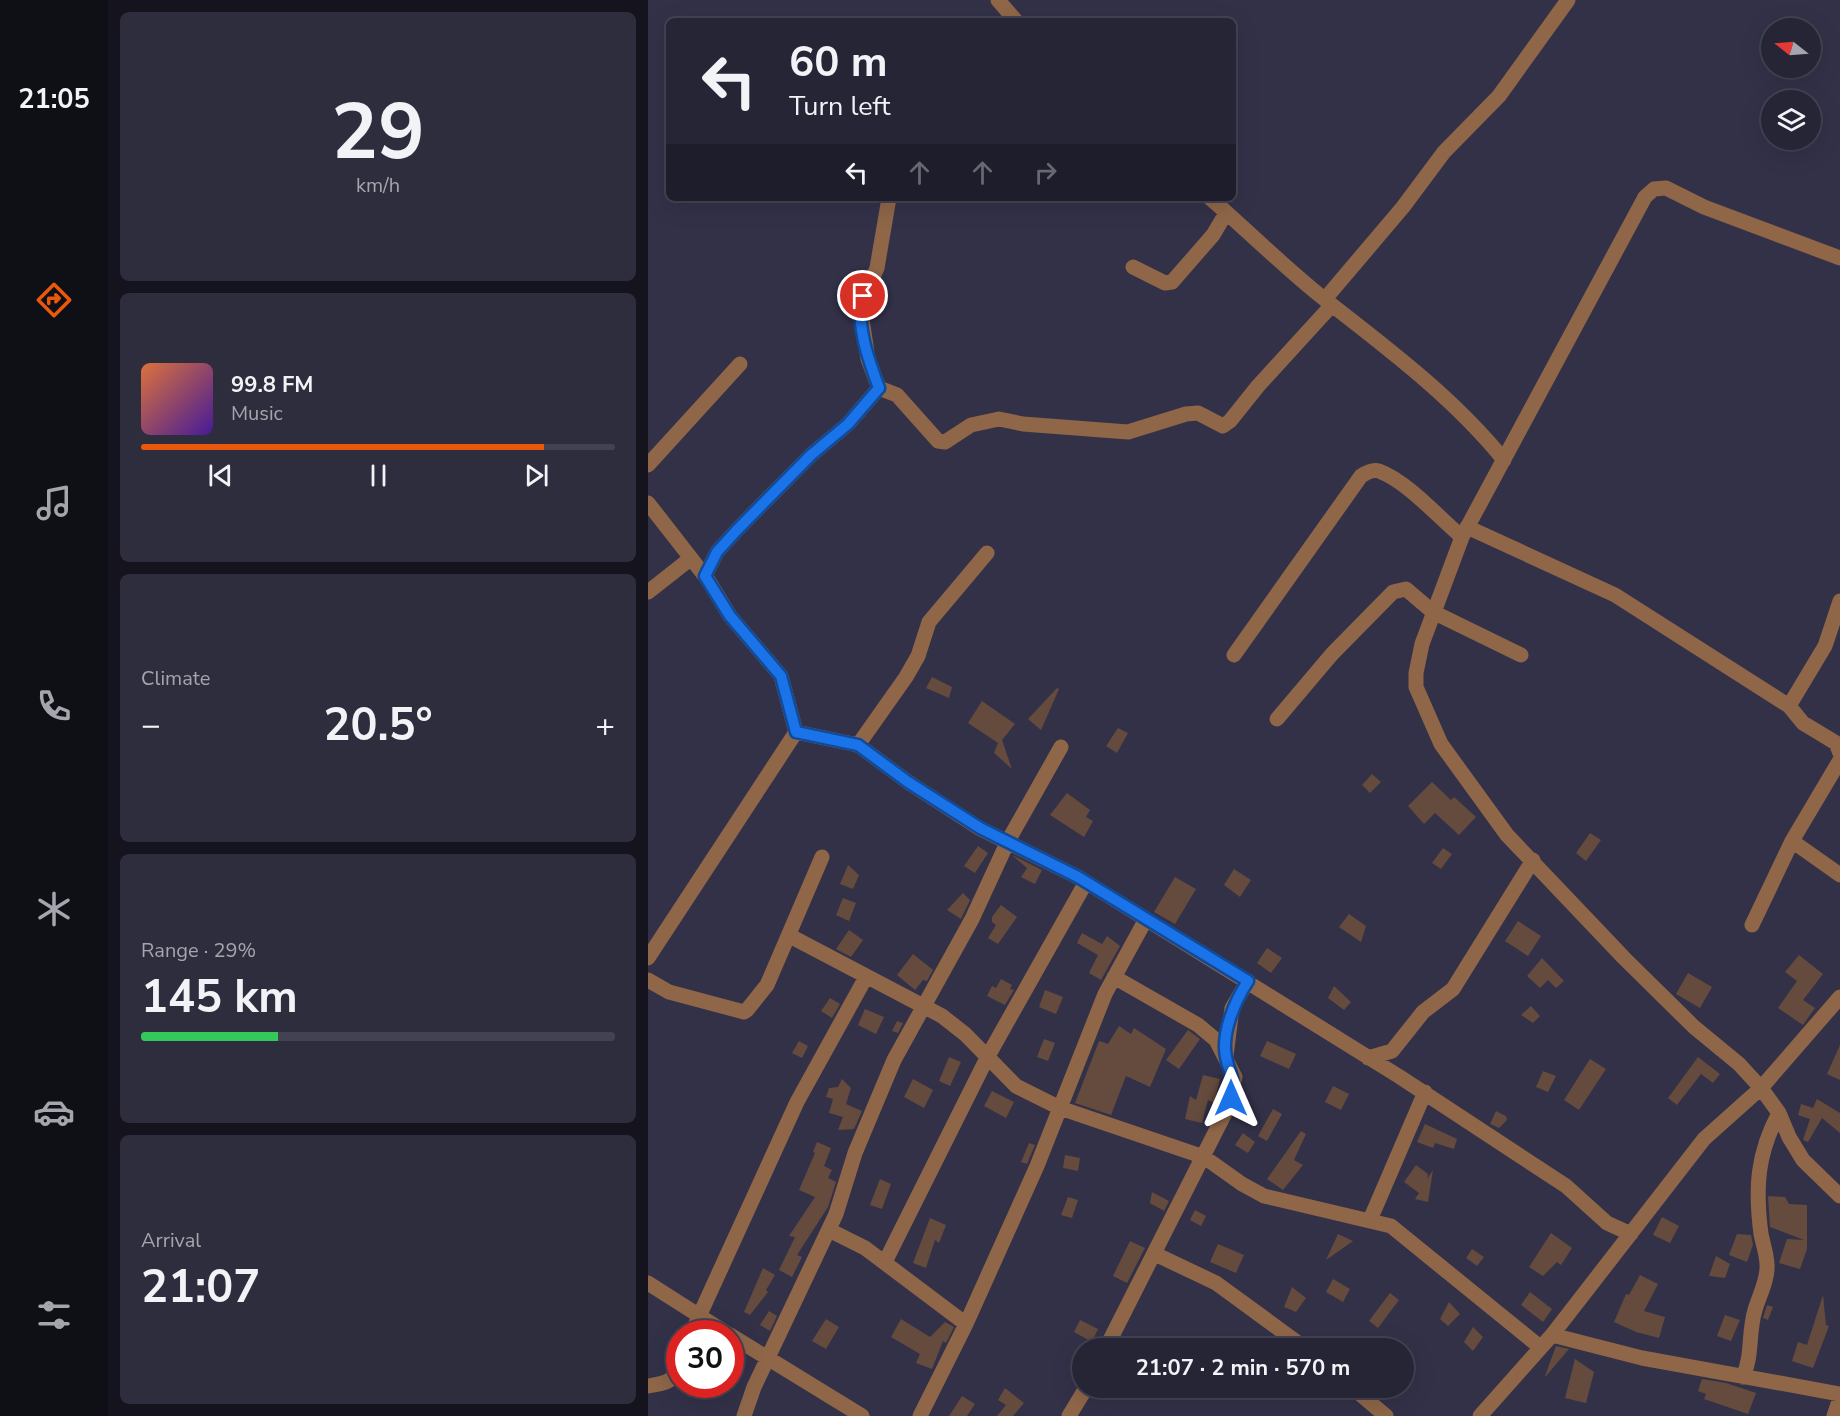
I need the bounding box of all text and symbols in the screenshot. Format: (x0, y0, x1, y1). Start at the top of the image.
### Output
north arrow (1761, 18, 1821, 78)
map controls (1761, 18, 1821, 150)
text: 60 m (789, 34, 888, 91)
icon: left (690, 42, 768, 120)
text: 29 (331, 79, 425, 186)
text: 21:05 (18, 81, 90, 118)
text: Turn left (789, 88, 890, 125)
button: layers (1761, 90, 1821, 150)
icon: left (840, 156, 873, 189)
icon: ahead (903, 156, 936, 189)
icon: ahead (966, 156, 999, 189)
icon: right (1029, 156, 1062, 189)
text: km/h (356, 172, 400, 199)
pin (837, 270, 888, 321)
icon: directions (33, 279, 75, 321)
icon: arrive (846, 279, 879, 312)
text: 99.8 FM (231, 370, 313, 400)
text: Music (231, 400, 283, 427)
icon: previous (204, 459, 237, 492)
icon: pause (362, 459, 395, 492)
icon: next (520, 459, 553, 492)
icon: music (33, 482, 75, 524)
text: Climate (141, 665, 210, 692)
icon: phone (33, 685, 75, 727)
text: 20.5° (323, 695, 433, 756)
text: − (141, 703, 161, 748)
text: + (595, 703, 615, 748)
icon: climate (33, 888, 75, 930)
text: Range · 29% (141, 937, 256, 964)
text: 145 km (141, 967, 298, 1028)
position arrow (1199, 1066, 1263, 1130)
icon: car (33, 1091, 75, 1133)
text: Arrival (141, 1227, 201, 1254)
text: 21:07 (141, 1257, 260, 1318)
icon: filters (33, 1294, 75, 1336)
speed limit sign: 30 (666, 1320, 744, 1398)
text: 21:07 · 2 min · 570 m (1136, 1353, 1350, 1383)

